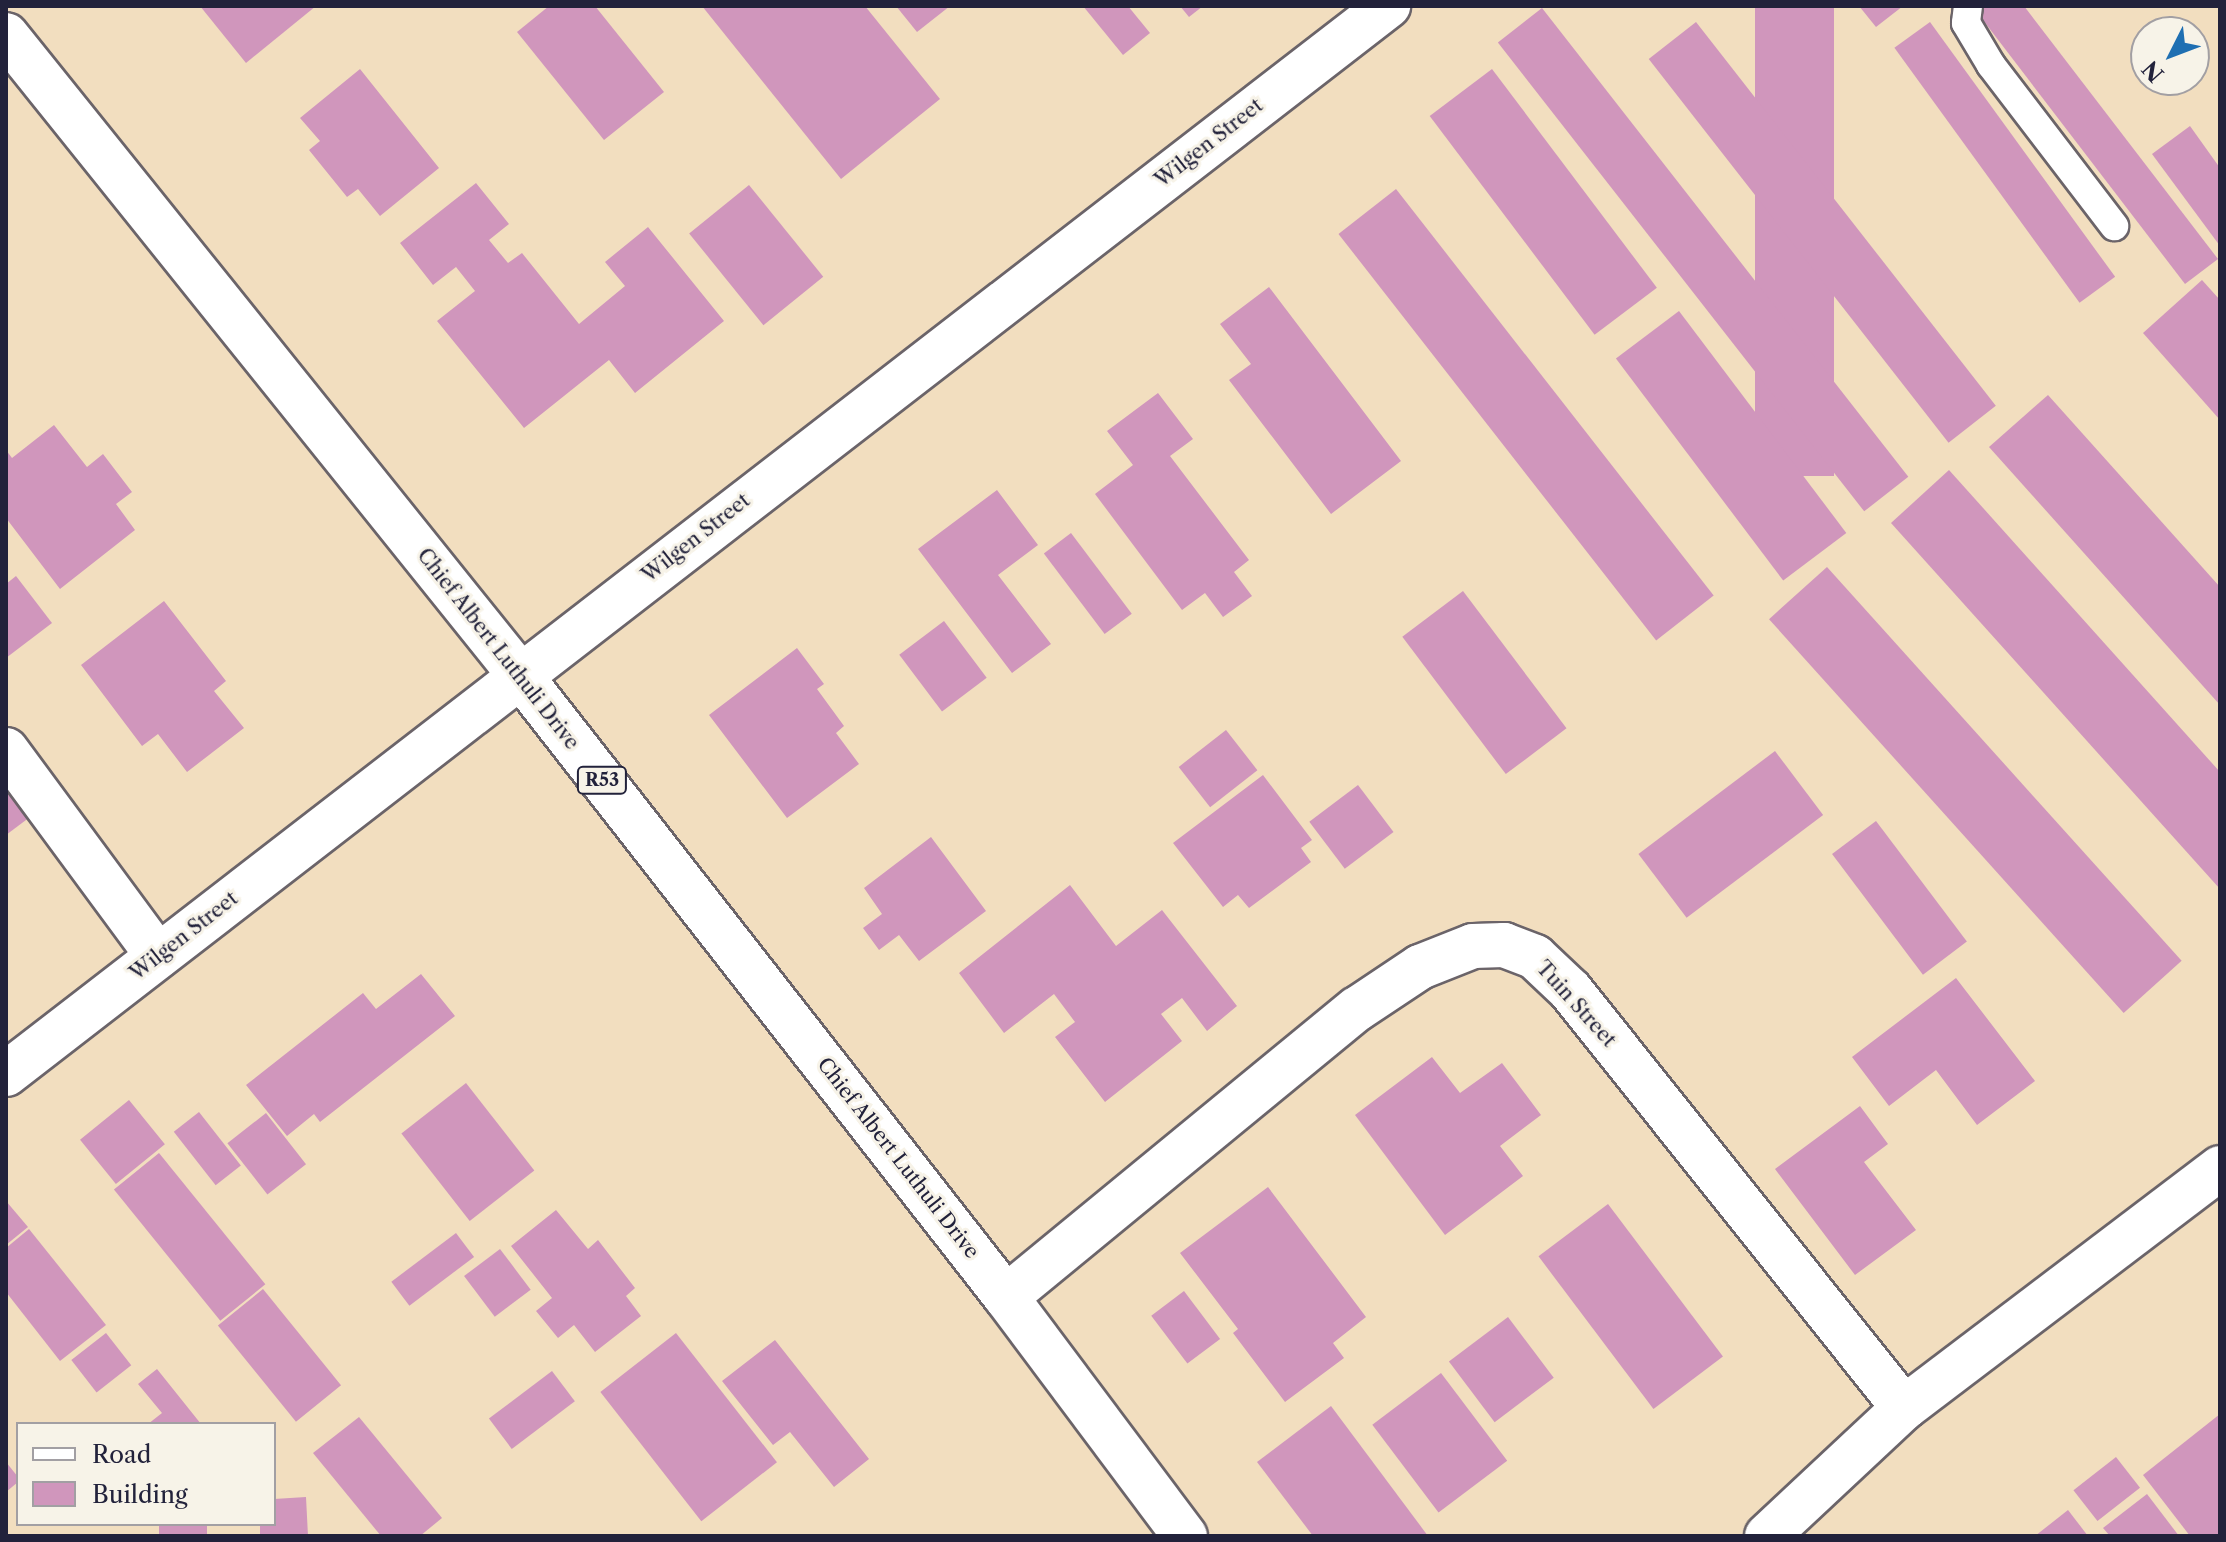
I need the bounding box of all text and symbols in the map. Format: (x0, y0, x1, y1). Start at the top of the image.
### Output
north arrow (2130, 16, 2210, 96)
text: N (2137, 55, 2170, 87)
street label: Wilgen Street (1150, 93, 1268, 193)
street label: Wilgen Street (637, 488, 755, 588)
street label: Chief Albert Luthuli Drive (412, 543, 584, 755)
road number: R53 (576, 766, 628, 794)
street label: Wilgen Street (125, 886, 243, 986)
street label: Tuin Street (1531, 956, 1621, 1052)
street label: Chief Albert Luthuli Drive (812, 1052, 984, 1264)
legend (16, 1422, 276, 1526)
text: Road (92, 1440, 151, 1469)
text: Building (92, 1480, 188, 1509)

